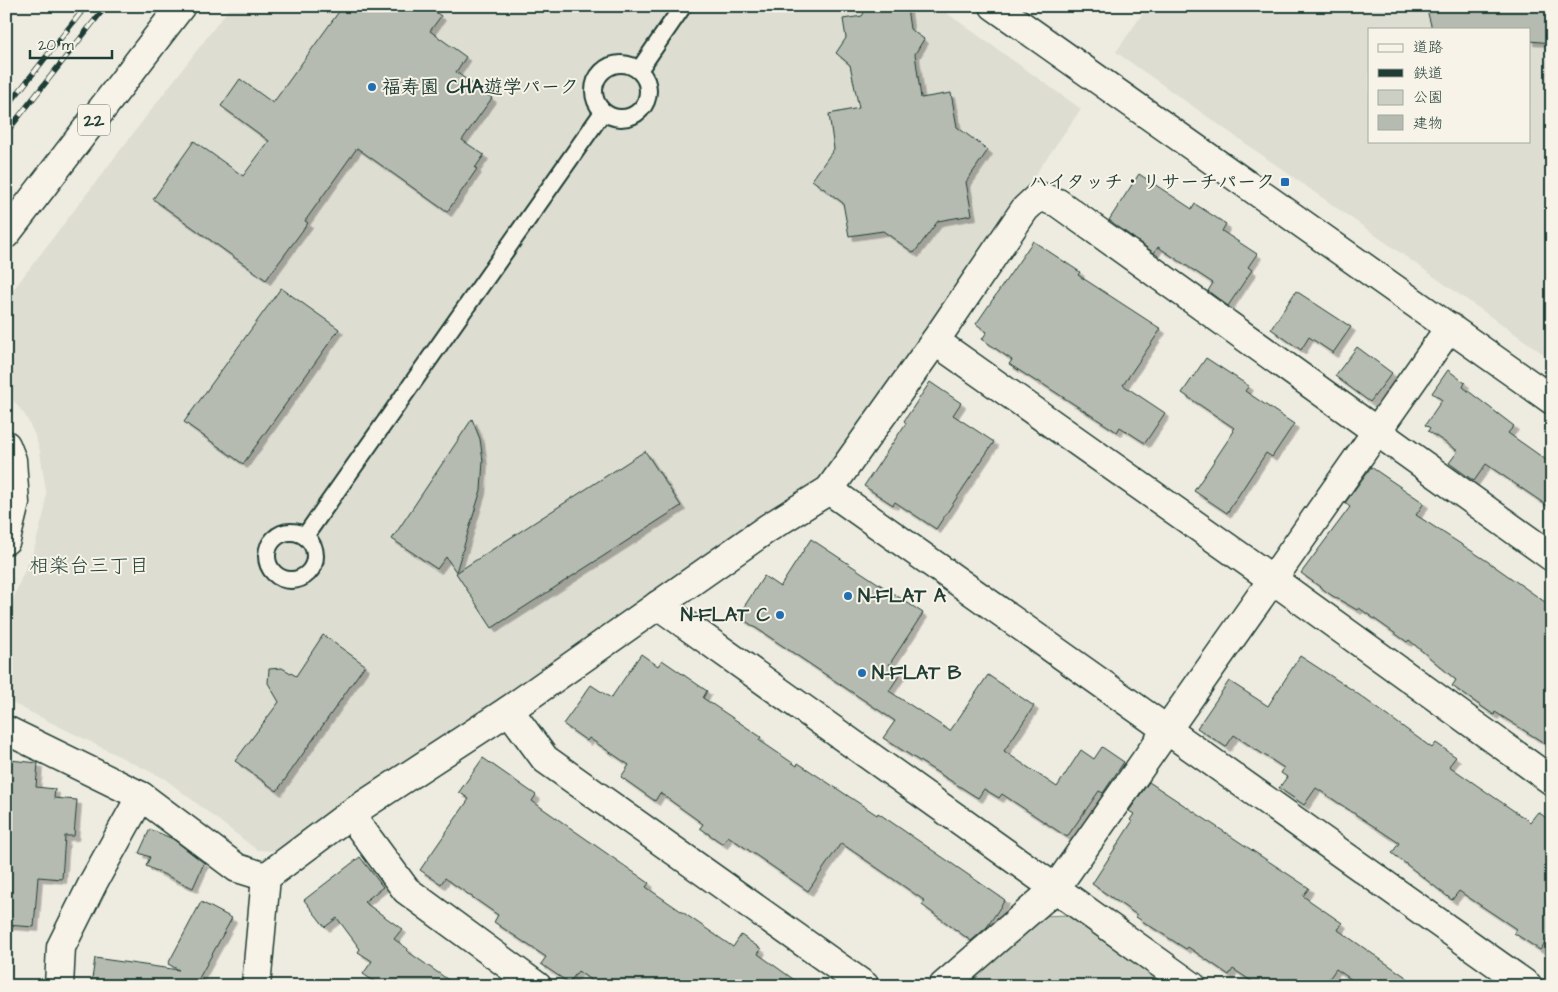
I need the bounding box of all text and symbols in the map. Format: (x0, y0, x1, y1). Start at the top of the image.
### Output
scale bar (30, 28, 112, 60)
legend (1368, 28, 1530, 142)
text: 20 m (38, 35, 74, 56)
text: 道路 (1413, 37, 1443, 58)
text: 鉄道 (1413, 63, 1443, 84)
place label: 福寿園 CHA遊学パーク (382, 74, 579, 101)
marker: 福寿園 CHA遊学パーク (366, 81, 378, 93)
text: 公園 (1413, 87, 1443, 108)
road number: 22 (78, 104, 110, 136)
text: 建物 (1413, 113, 1443, 134)
place label: ハイタッチ・リサーチパーク (1029, 169, 1275, 196)
marker: ハイタッチ・リサーチパーク (1279, 176, 1291, 188)
district label: 相楽台三丁目 (29, 552, 149, 580)
place label: N-FLAT A (858, 583, 947, 610)
marker: N-FLAT A (842, 590, 854, 602)
place label: N-FLAT C (681, 602, 771, 629)
marker: N-FLAT C (774, 609, 786, 621)
place label: N-FLAT B (872, 660, 962, 687)
marker: N-FLAT B (856, 667, 868, 679)

